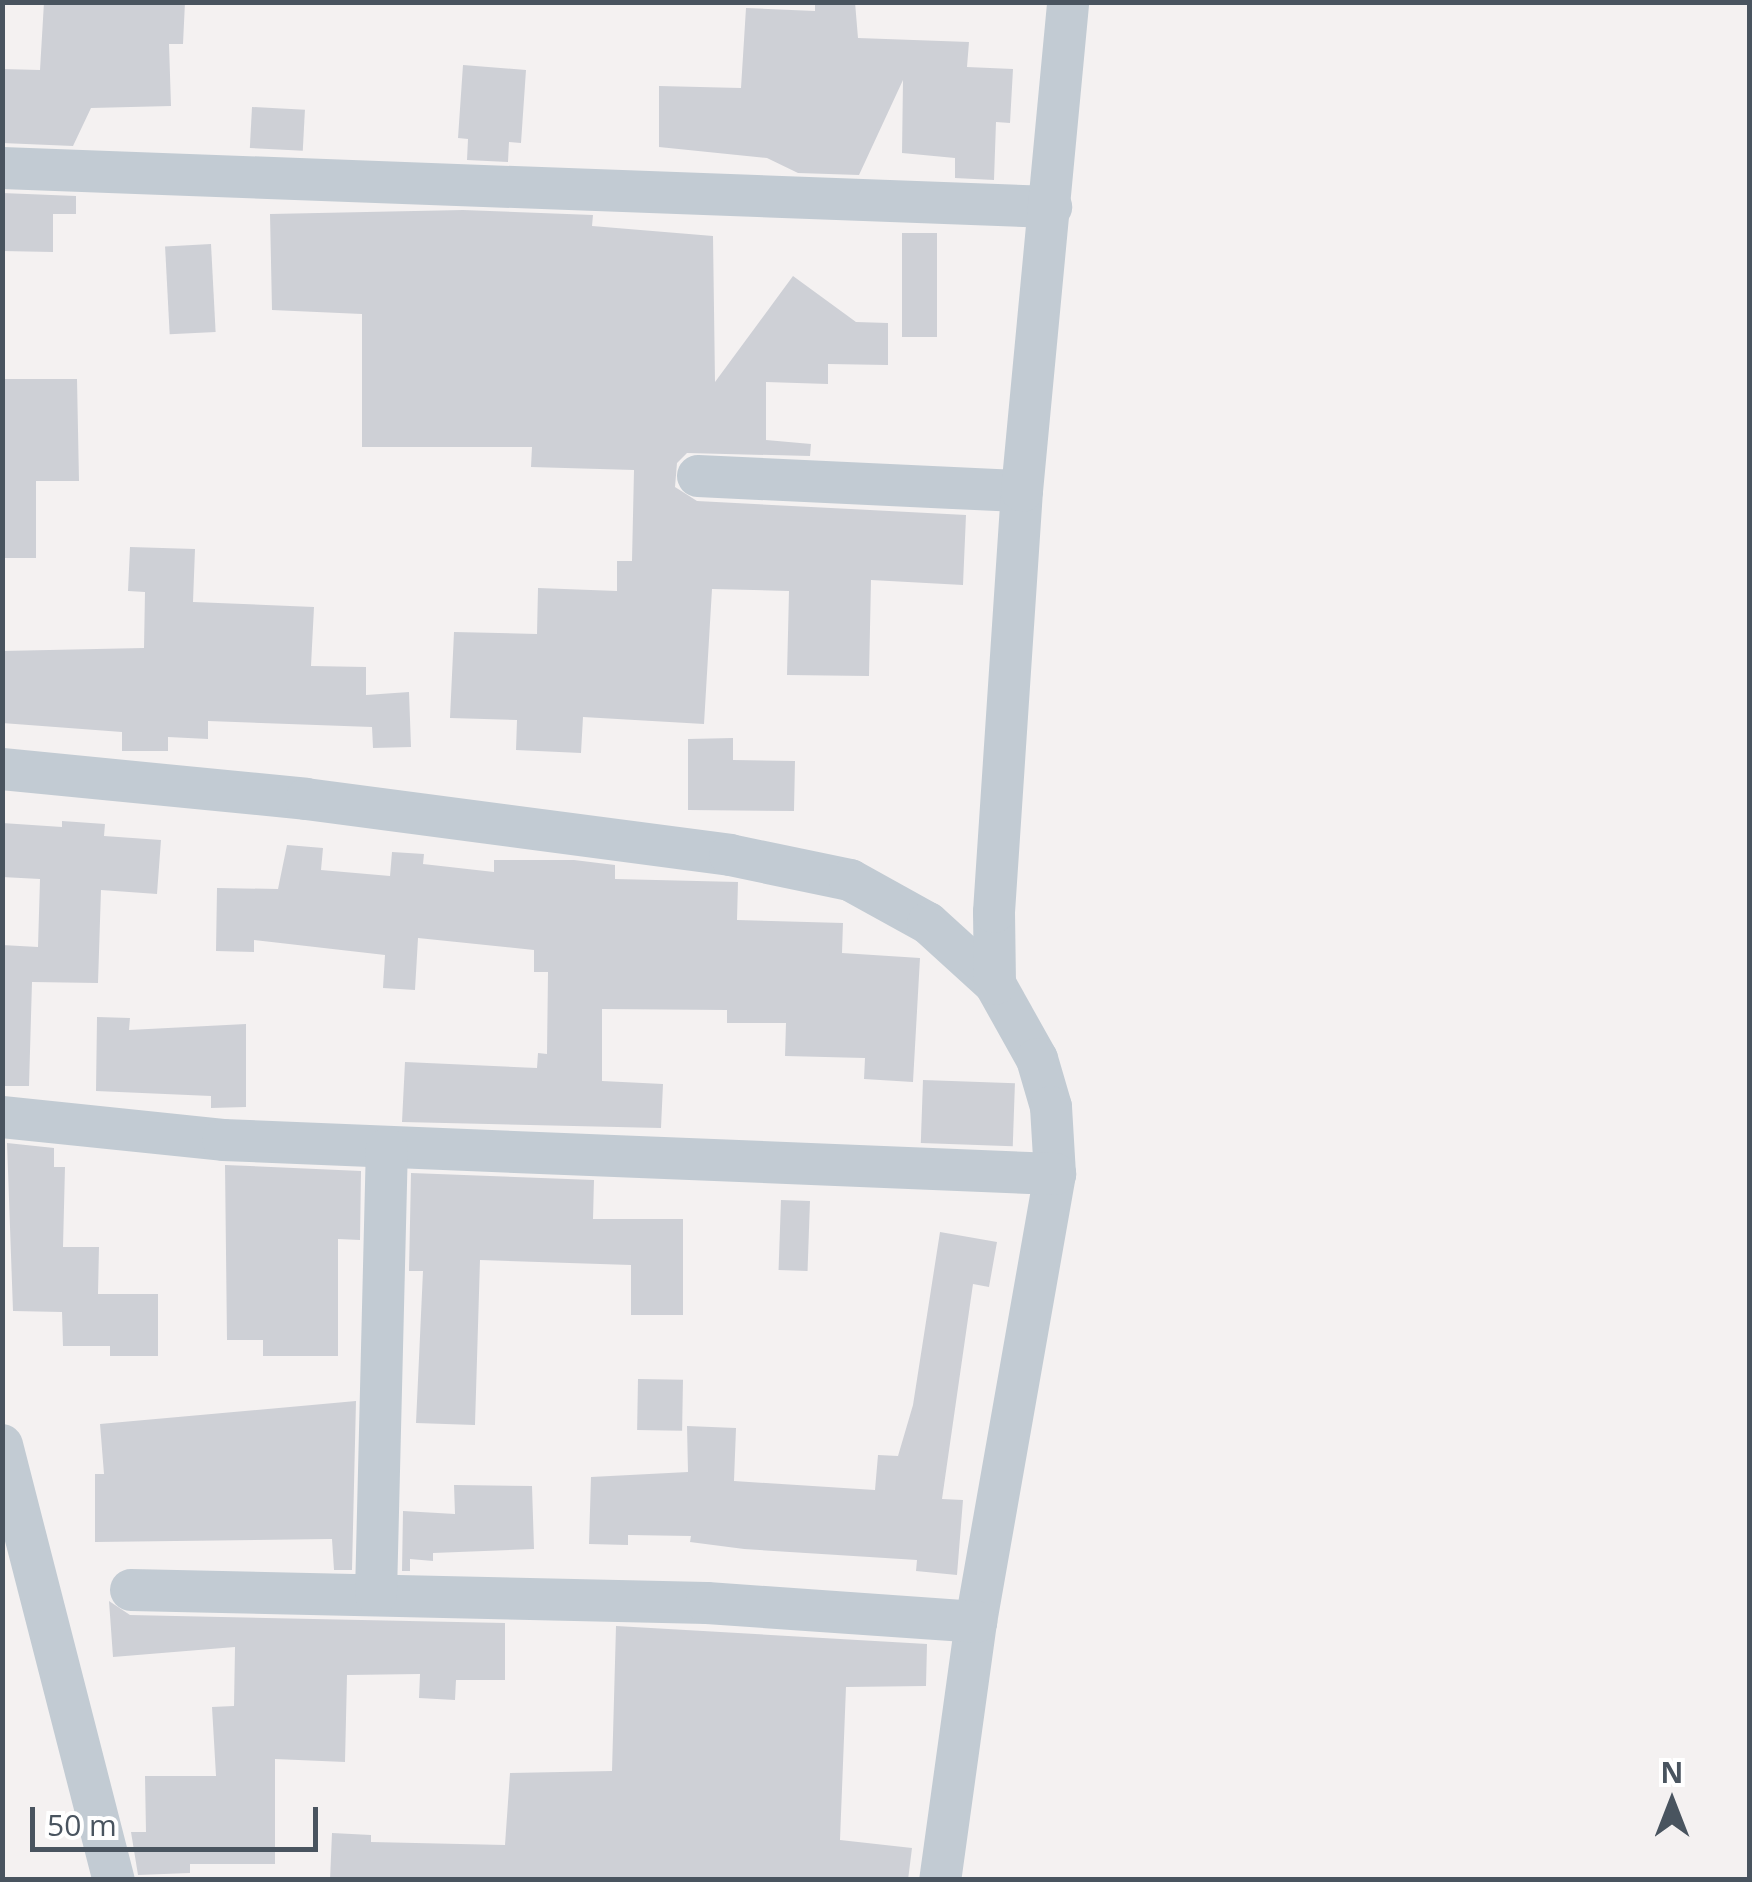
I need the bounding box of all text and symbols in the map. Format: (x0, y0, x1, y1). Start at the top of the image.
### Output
north arrow (1622, 1752, 1722, 1852)
text: N (1661, 1753, 1683, 1791)
scale bar (35, 1787, 322, 1849)
text: 50 m (47, 1804, 117, 1845)

